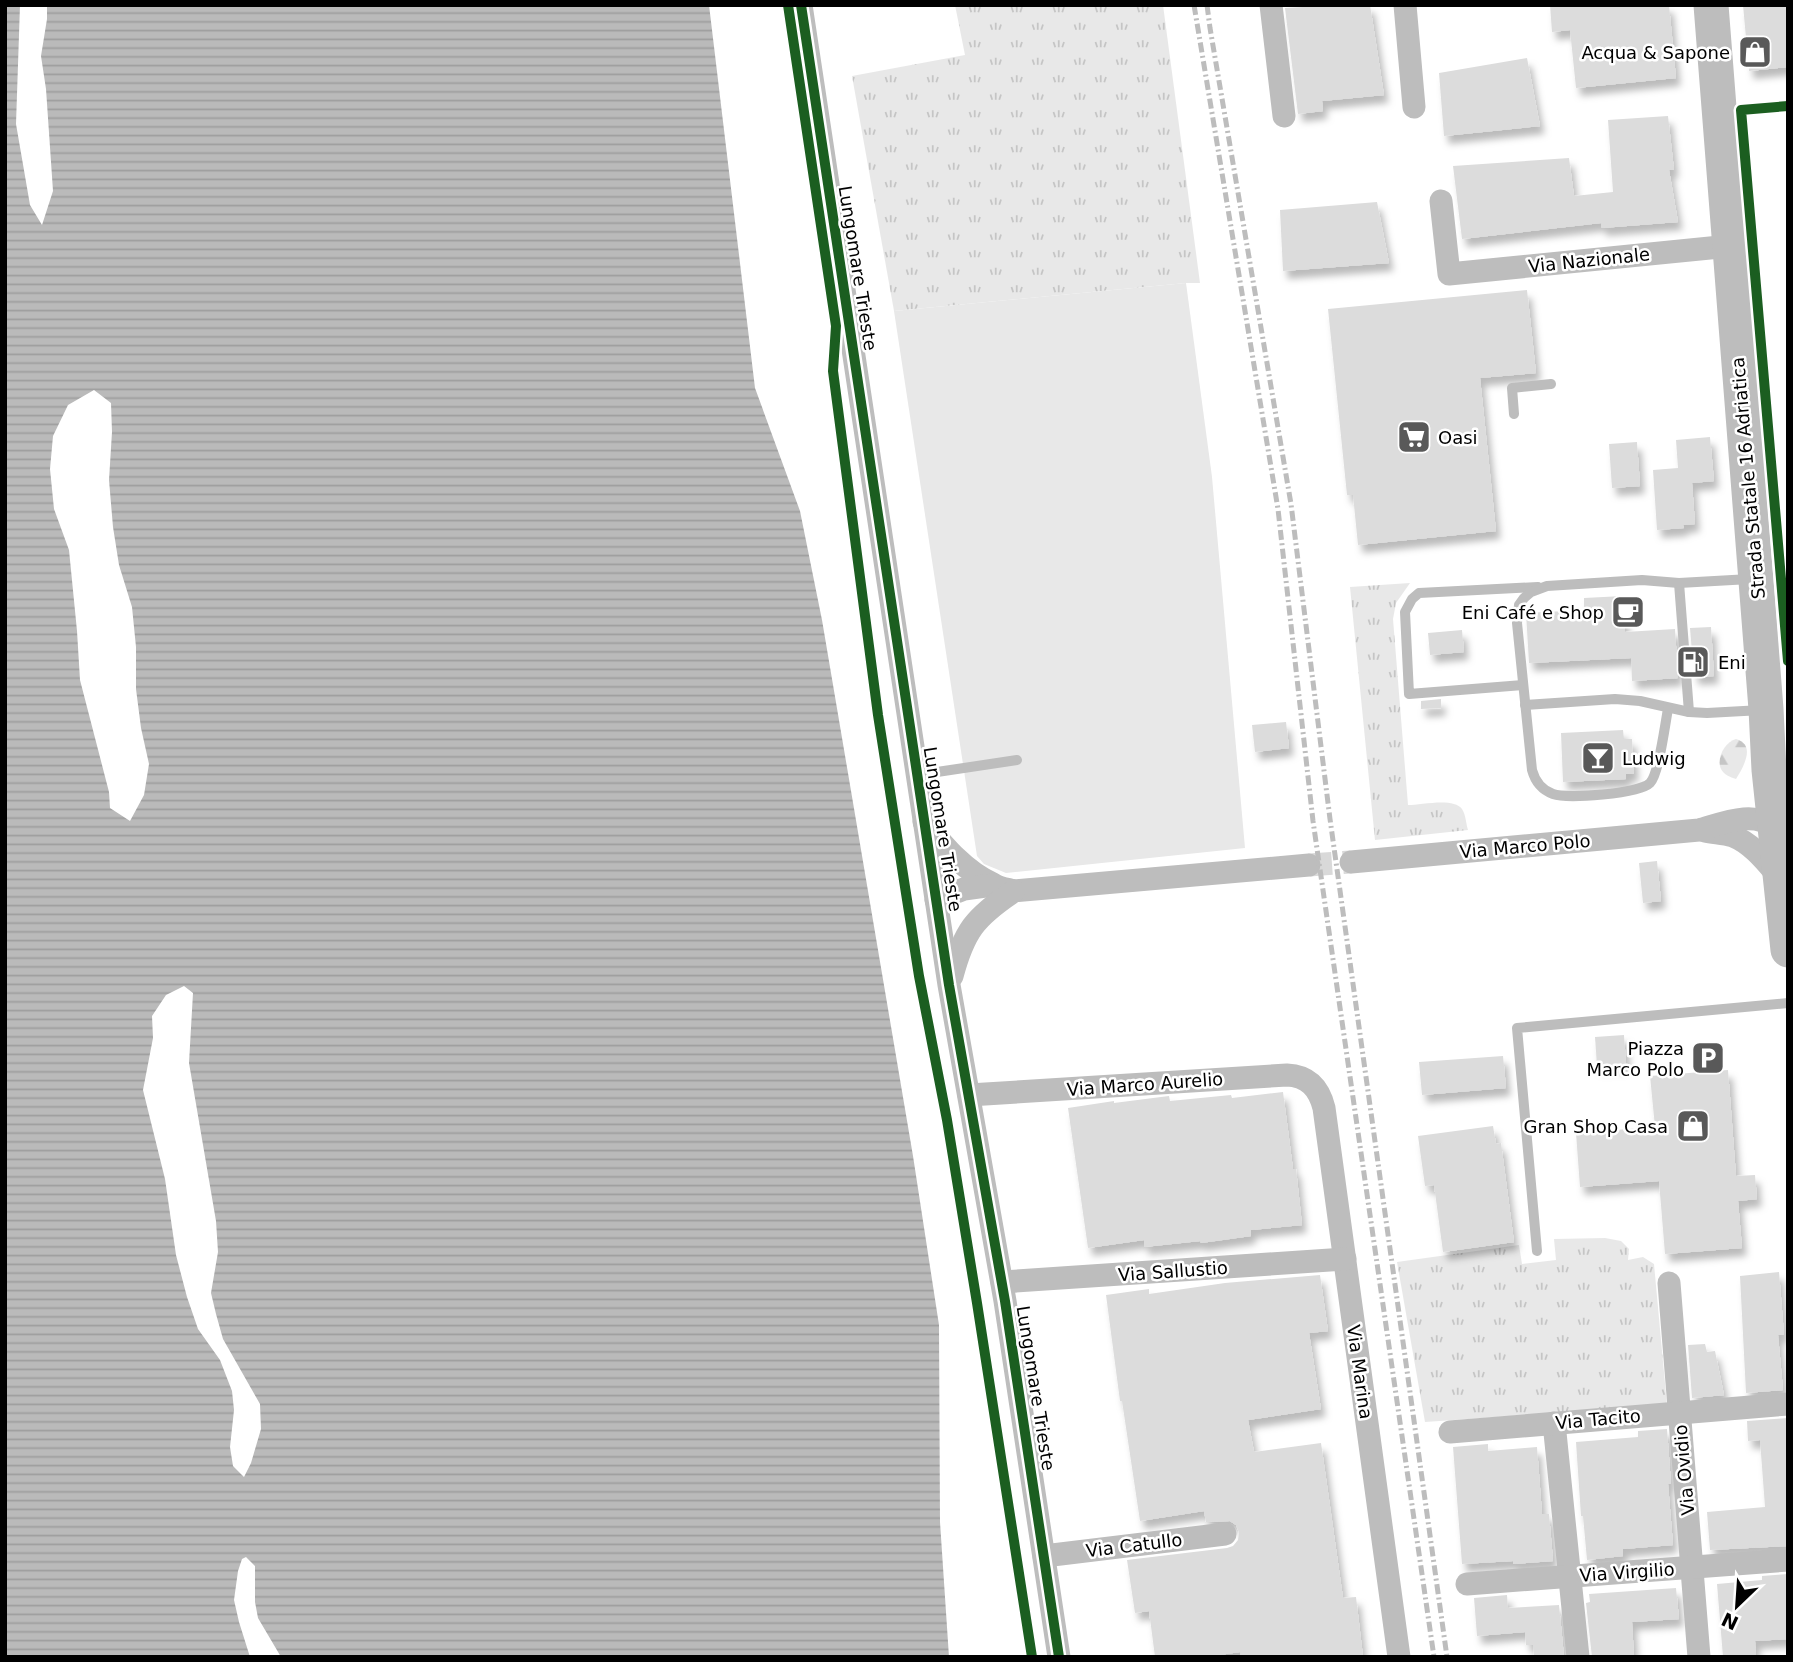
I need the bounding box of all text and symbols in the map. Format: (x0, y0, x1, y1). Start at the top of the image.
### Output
shop icon: Acqua & Sapone (1736, 33, 1774, 71)
place label: Acqua & Sapone (1581, 42, 1730, 63)
street label: Lungomare Trieste (835, 184, 881, 352)
street label: Via Nazionale (1527, 243, 1651, 277)
street label: Strada Statale 16 Adriatica (1727, 356, 1769, 600)
supermarket icon: Oasi (1395, 418, 1433, 456)
place label: Oasi (1438, 427, 1478, 448)
cafe icon: Eni Café e Shop (1609, 593, 1647, 631)
place label: Eni Café e Shop (1462, 602, 1604, 623)
fuel station icon: Eni (1674, 643, 1712, 681)
place label: Eni (1718, 652, 1746, 673)
bar icon: Ludwig (1579, 739, 1617, 777)
street label: Lungomare Trieste (920, 745, 966, 913)
place label: Ludwig (1622, 748, 1686, 769)
street label: Via Marco Polo (1459, 830, 1591, 862)
place label: Piazza Marco Polo (1587, 1038, 1684, 1080)
parking icon: Piazza Marco Polo (1689, 1039, 1727, 1077)
street label: Via Marco Aurelio (1066, 1068, 1224, 1100)
shop icon: Gran Shop Casa (1674, 1107, 1712, 1145)
place label: Gran Shop Casa (1523, 1116, 1668, 1137)
street label: Via Sallustio (1117, 1257, 1229, 1285)
street label: Lungomare Trieste (1013, 1304, 1059, 1472)
street label: Via Marina (1343, 1323, 1377, 1421)
street label: Via Tacito (1554, 1405, 1642, 1433)
street label: Via Ovidio (1670, 1424, 1698, 1516)
street label: Via Catullo (1085, 1529, 1183, 1561)
street label: Via Virgilio (1579, 1558, 1675, 1586)
north arrow (1702, 1571, 1772, 1641)
text: N (1718, 1608, 1742, 1635)

